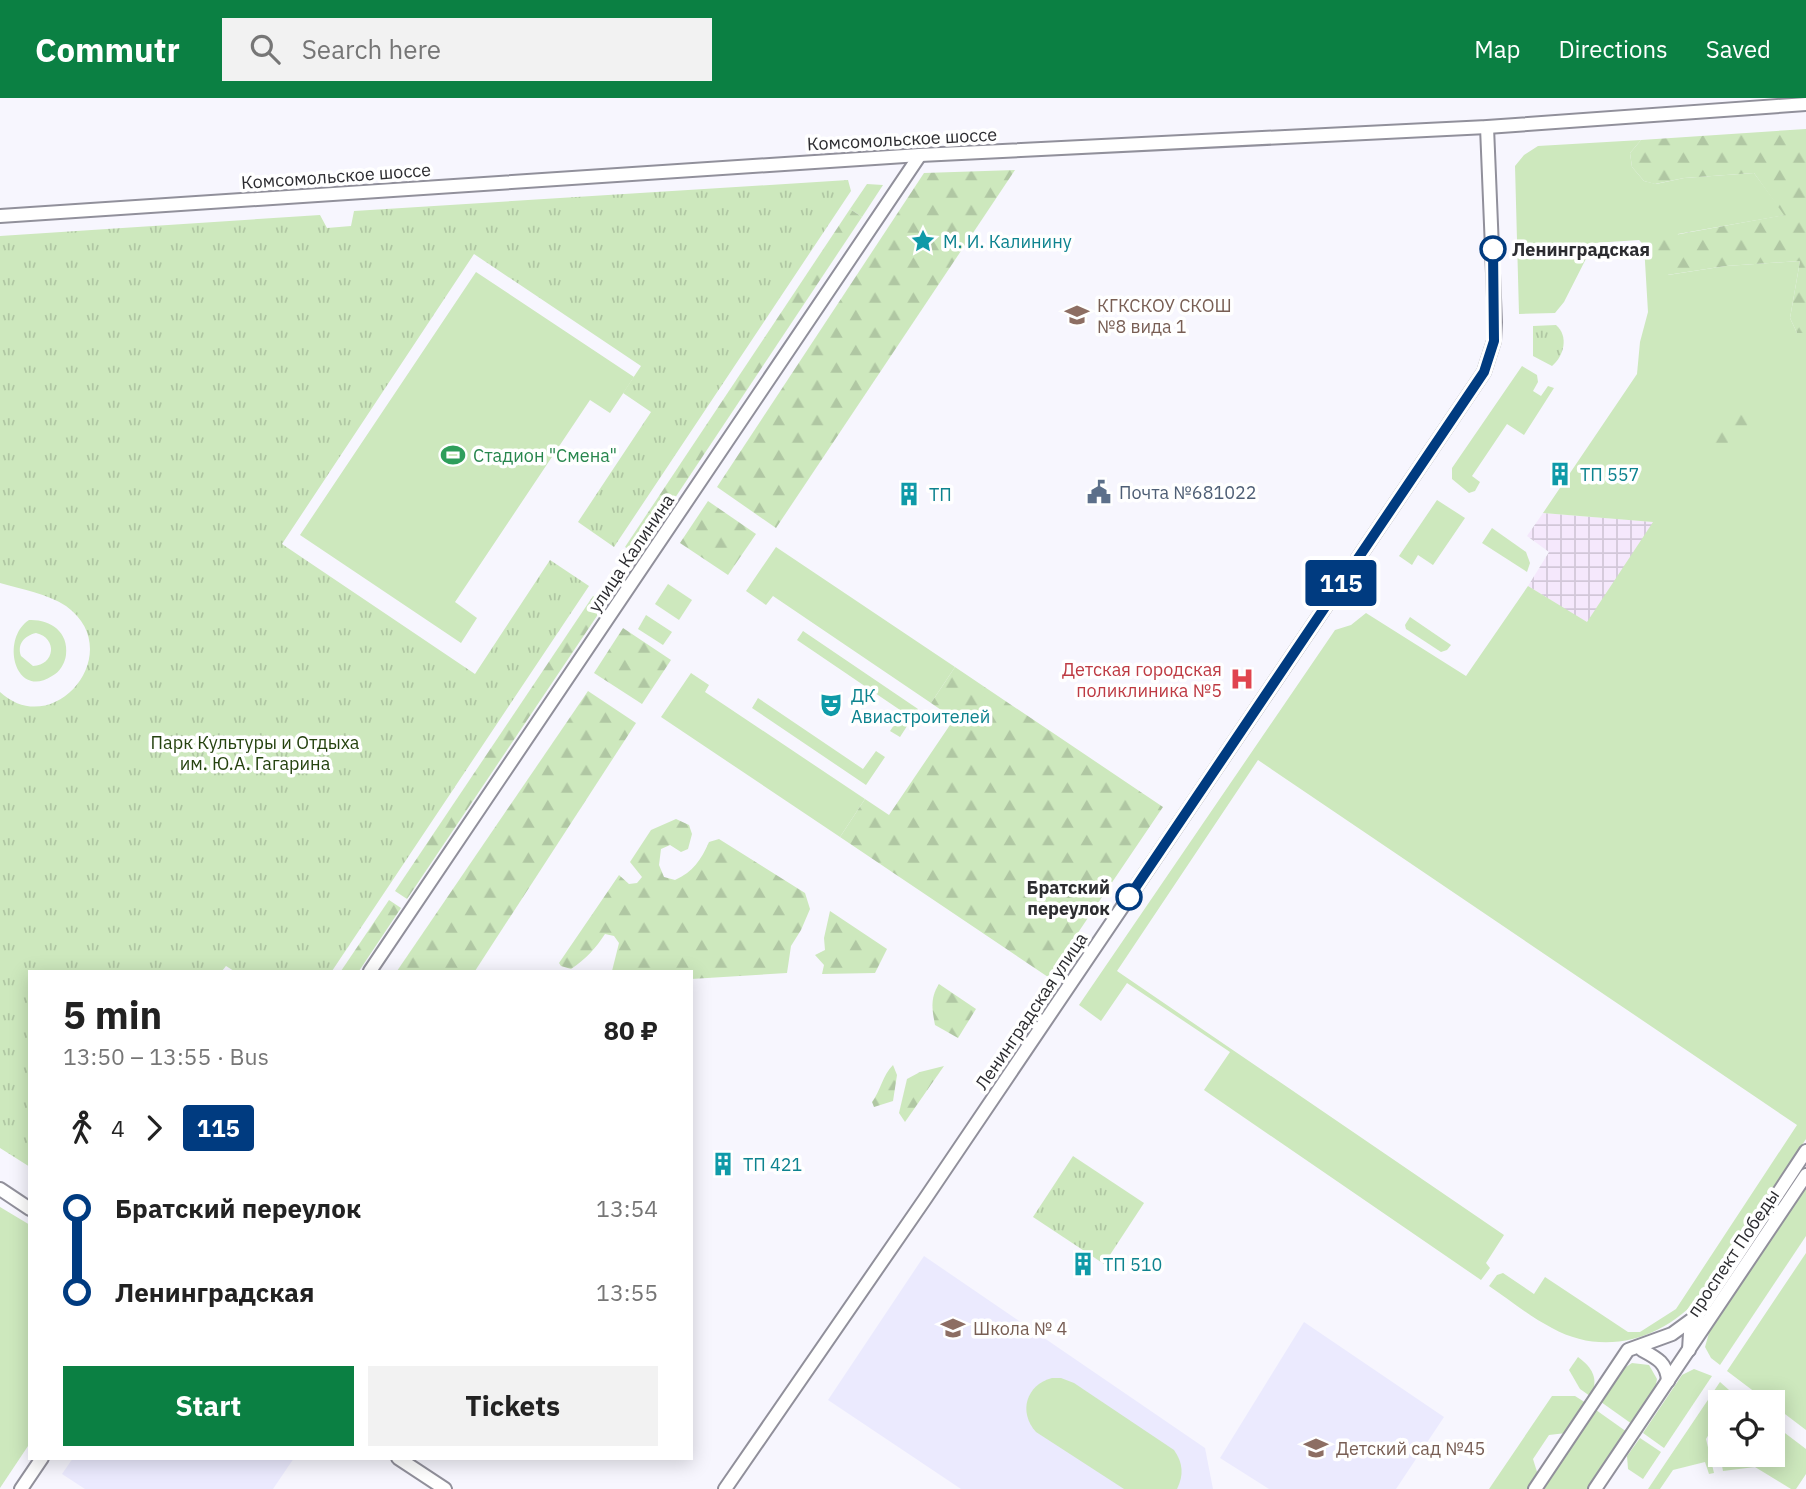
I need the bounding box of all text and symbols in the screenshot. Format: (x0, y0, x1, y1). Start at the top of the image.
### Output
search box (222, 18, 712, 81)
text: Commutr (35, 28, 180, 71)
icon: search (246, 30, 284, 68)
text: Search here (302, 32, 441, 66)
text: Map (1474, 33, 1520, 65)
text: Directions (1558, 33, 1668, 65)
text: Saved (1706, 33, 1771, 65)
street label: Комсомольское шоссе (806, 123, 998, 155)
street label: Комсомольское шоссе (240, 158, 432, 194)
place icon: М. И. Калинину (909, 227, 937, 255)
place label: М. И. Калинину (943, 230, 1072, 253)
marker: Ленинградская (1480, 236, 1506, 262)
place label: Ленинградская (1512, 238, 1650, 261)
place label: КГКСКОУ СКОШ №8 вида 1 (1097, 294, 1232, 338)
school or university icon: КГКСКОУ СКОШ №8 вида 1 (1063, 301, 1091, 329)
sports icon: Стадион "Смена" (439, 441, 467, 469)
place label: Стадион "Смена" (473, 444, 617, 467)
building icon: ТП 557 (1546, 460, 1574, 488)
place label: ТП 557 (1580, 463, 1639, 486)
public building icon: Почта №681022 (1085, 478, 1113, 506)
building icon: ТП (895, 480, 923, 508)
place label: Почта №681022 (1119, 481, 1257, 504)
place label: ТП (929, 483, 952, 506)
street label: улица Калинина (583, 489, 679, 617)
line badge: 115 (1301, 560, 1381, 606)
text: 115 (1319, 567, 1363, 599)
place label: Детская городская поликлиника №5 (1062, 658, 1222, 702)
hospital icon: Детская городская поликлиника №5 (1228, 665, 1256, 693)
place label: ДК Авиастроителей (851, 684, 990, 728)
theatre icon: ДК Авиастроителей (817, 691, 845, 719)
park label: Парк Культуры и Отдыха им. Ю.А. Гагарина (151, 731, 360, 775)
place label: Братский переулок (1027, 876, 1110, 920)
marker: Братский переулок (1116, 884, 1142, 910)
street label: Ленинградская улица (970, 928, 1093, 1094)
text: 5 min (63, 990, 162, 1039)
text: 80 ₽ (603, 1013, 658, 1047)
text: 13:50 – 13:55 · Bus (63, 1041, 269, 1071)
icon: walk (63, 1109, 101, 1147)
icon: forward (135, 1109, 173, 1147)
text: 115 (197, 1112, 240, 1144)
text: 4 (111, 1113, 125, 1143)
building icon: ТП 421 (709, 1150, 737, 1178)
place label: ТП 421 (743, 1153, 802, 1176)
street label: проспект Победы (1682, 1185, 1784, 1321)
text: Братский переулок (115, 1191, 361, 1225)
text: 13:54 (596, 1193, 658, 1223)
building icon: ТП 510 (1069, 1250, 1097, 1278)
place label: ТП 510 (1103, 1253, 1162, 1276)
text: Ленинградская (115, 1275, 314, 1309)
text: 13:55 (596, 1277, 658, 1307)
school or university icon: Школа № 4 (939, 1314, 967, 1342)
place label: Школа № 4 (973, 1317, 1068, 1340)
button: Start (63, 1366, 354, 1446)
button: Tickets (368, 1366, 658, 1446)
map controls (1708, 1390, 1785, 1467)
button: locate (1708, 1390, 1785, 1467)
school or university icon: Детский сад №45 (1302, 1434, 1330, 1462)
place label: Детский сад №45 (1336, 1437, 1485, 1460)

